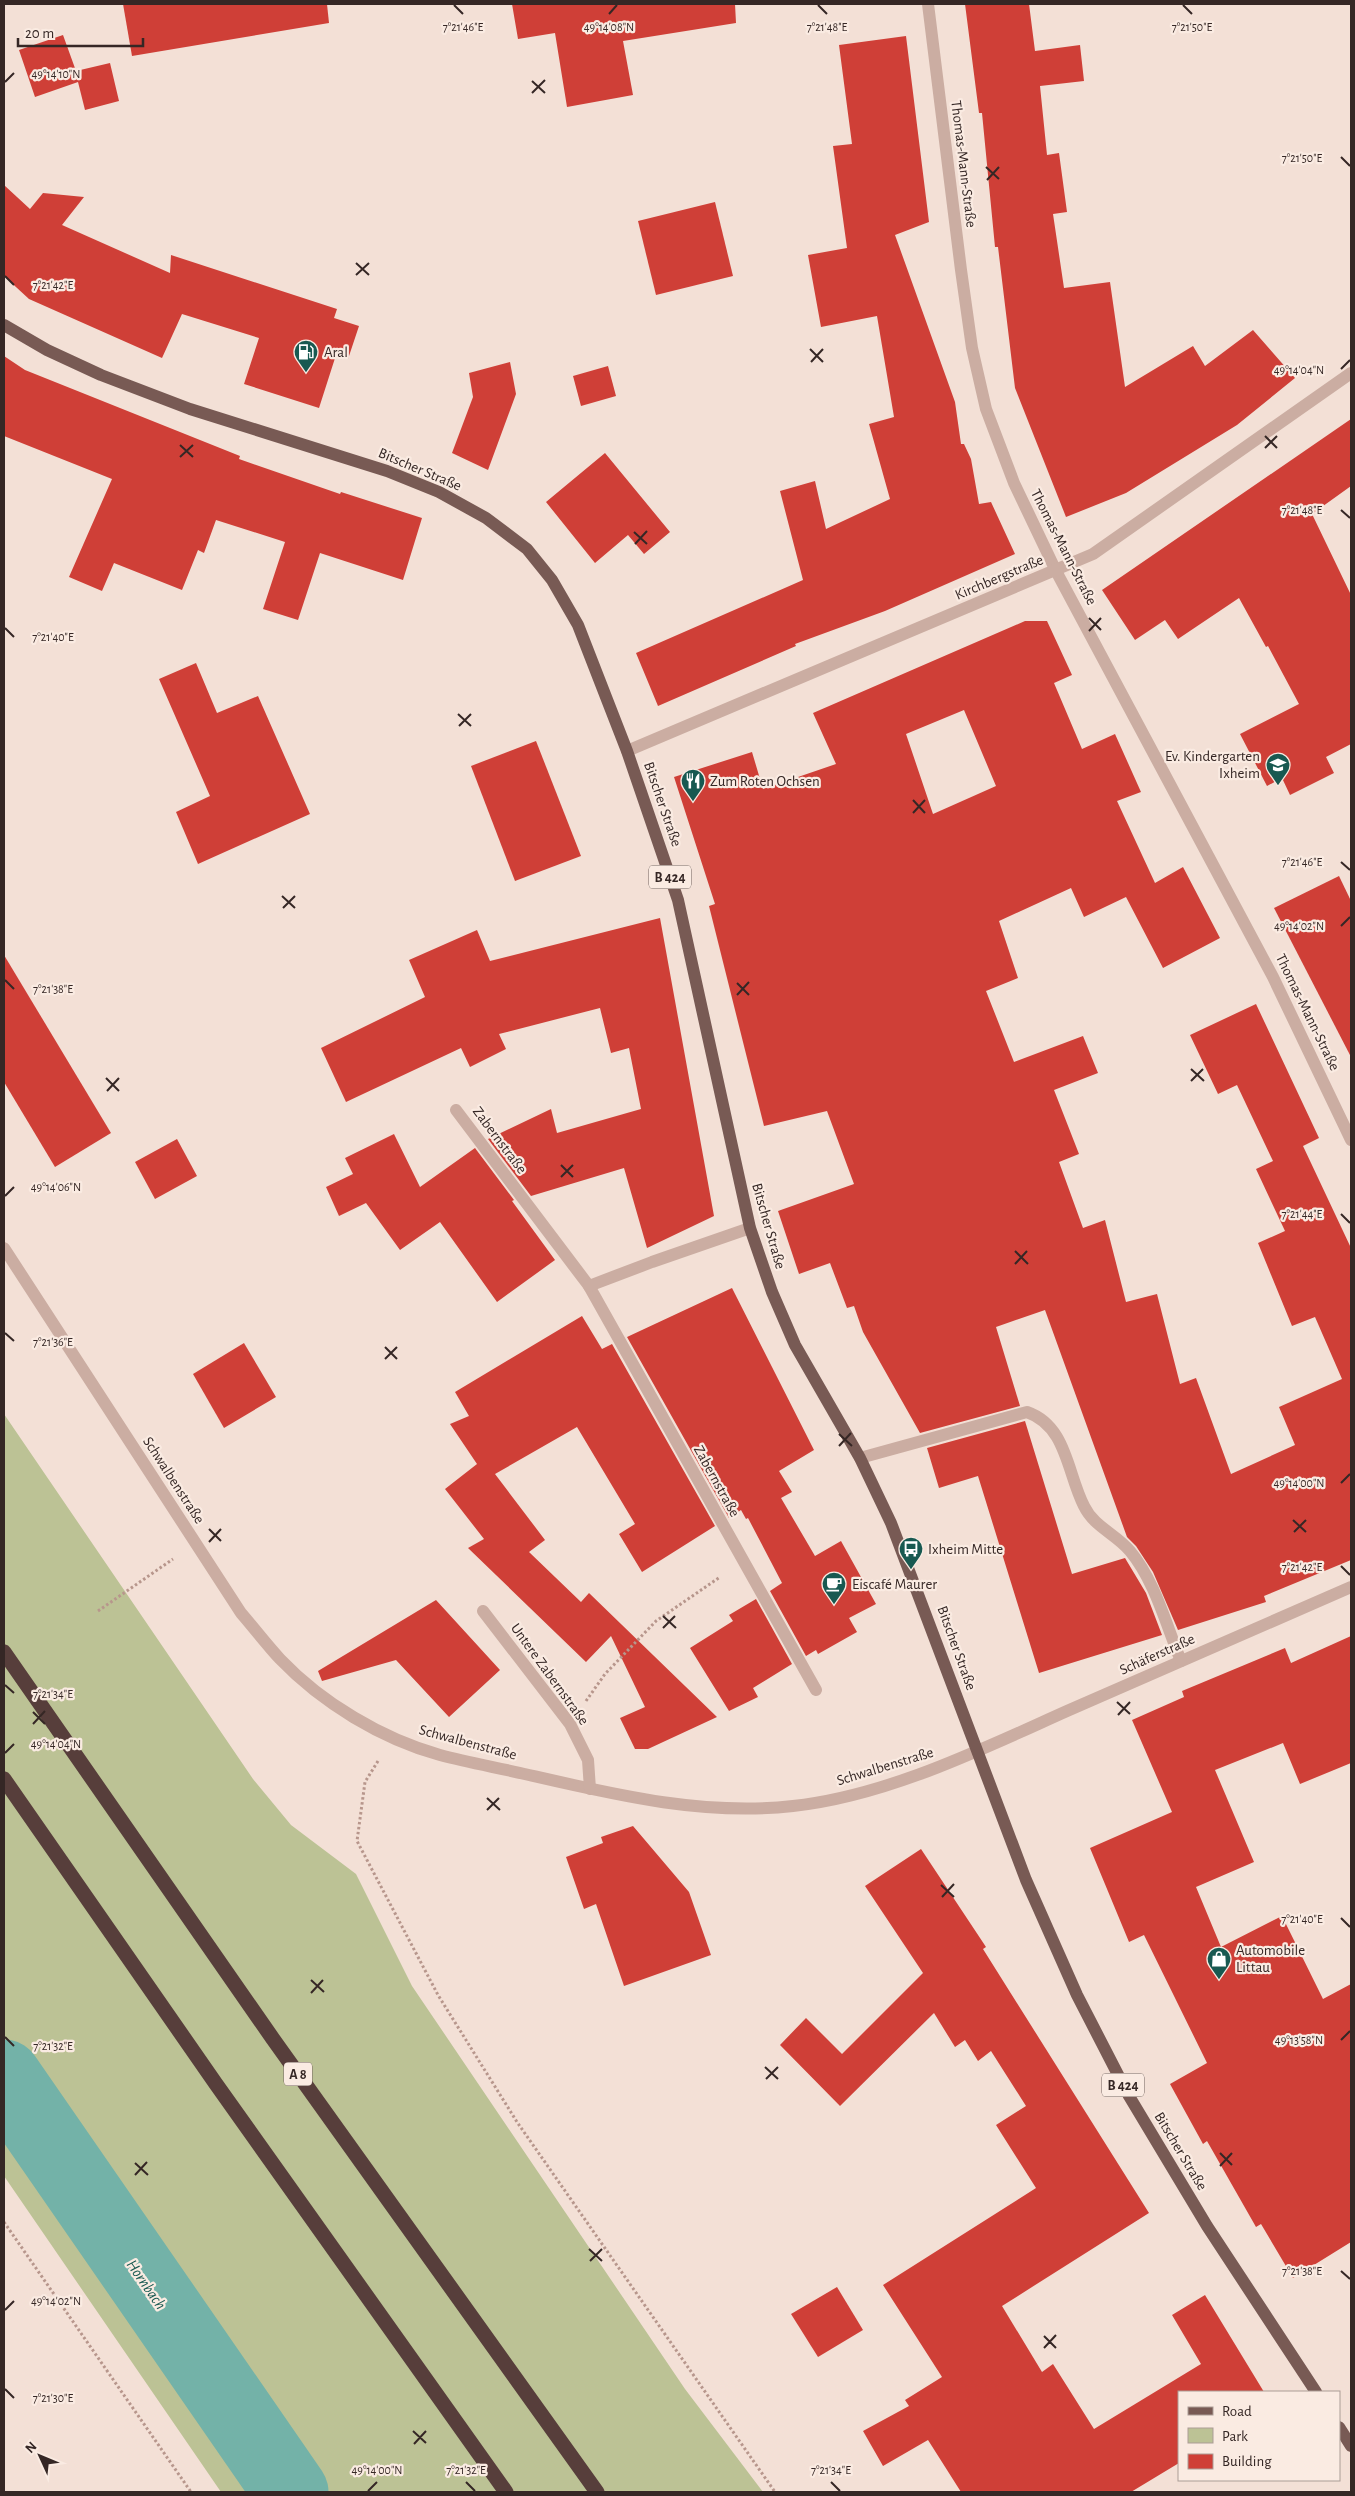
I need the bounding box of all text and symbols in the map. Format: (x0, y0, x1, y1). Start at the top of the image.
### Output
scale bar (18, 15, 142, 47)
text: 7°21'46"E (443, 21, 484, 33)
text: 49°14'08"N (584, 21, 634, 33)
text: 7°21'48"E (807, 21, 848, 33)
text: 7°21'50"E (1172, 21, 1213, 33)
text: 20 m (25, 26, 54, 41)
text: 49°14'10"N (32, 68, 80, 80)
street label: Thomas-Mann-Straße (948, 100, 979, 229)
text: 7°21'50"E (1282, 152, 1323, 164)
text: 7°21'42"E (33, 279, 73, 291)
fuel station icon: Aral (293, 339, 319, 373)
place label: Aral (324, 345, 348, 360)
text: 49°14'04"N (1274, 364, 1324, 376)
street label: Bitscher Straße (376, 445, 464, 494)
street label: Thomas-Mann-Straße (1028, 487, 1099, 608)
text: 7°21'48"E (1282, 504, 1323, 516)
street label: Kirchbergstraße (953, 552, 1046, 603)
text: 7°21'40"E (32, 631, 74, 643)
place label: Ev. Kindergarten Ixheim (1165, 749, 1260, 781)
school or university icon: Ev. Kindergarten Ixheim (1265, 752, 1291, 786)
street label: Bitscher Straße (641, 760, 684, 849)
restaurant icon: Zum Roten Ochsen (680, 768, 706, 802)
place label: Zum Roten Ochsen (710, 774, 820, 789)
text: 7°21'46"E (1282, 856, 1323, 868)
road number: B 424 (649, 866, 691, 889)
text: 49°14'02"N (1274, 920, 1324, 932)
street label: Thomas-Mann-Straße (1273, 951, 1342, 1073)
text: 7°21'38"E (33, 983, 73, 995)
street label: Zabernstraße (470, 1104, 529, 1177)
text: 49°14'06"N (31, 1181, 81, 1193)
street label: Bitscher Straße (749, 1182, 788, 1271)
text: 7°21'44"E (1282, 1208, 1323, 1220)
text: 7°21'36"E (33, 1336, 73, 1348)
street label: Schwalbenstraße (140, 1434, 207, 1526)
street label: Zabernstraße (691, 1443, 742, 1520)
text: 49°14'00"N (1273, 1477, 1325, 1489)
bus stop icon: Ixheim Mitte (898, 1536, 924, 1570)
place label: Ixheim Mitte (928, 1542, 1003, 1557)
text: 7°21'42"E (1282, 1561, 1322, 1573)
cafe icon: Eiscafé Maurer (821, 1571, 847, 1605)
place label: Eiscafé Maurer (852, 1577, 937, 1592)
street label: Bitscher Straße (934, 1604, 979, 1692)
street label: Untere Zabernstraße (508, 1621, 592, 1728)
street label: Schäferstraße (1117, 1631, 1197, 1678)
text: 7°21'34"E (33, 1688, 73, 1700)
street label: Schwalbenstraße (418, 1722, 518, 1763)
text: 49°14'04"N (31, 1738, 81, 1750)
street label: Schwalbenstraße (835, 1745, 935, 1788)
text: 7°21'40"E (1281, 1913, 1323, 1925)
place label: Automobile Littau (1236, 1943, 1305, 1975)
shop icon: Automobile Littau (1206, 1946, 1232, 1980)
text: 49°13'58"N (1275, 2034, 1323, 2046)
text: 7°21'32"E (33, 2040, 73, 2052)
road number: A 8 (284, 2062, 312, 2086)
road number: B 424 (1102, 2074, 1144, 2096)
street label: Bitscher Straße (1151, 2109, 1210, 2193)
water label: Hornbach (123, 2257, 169, 2312)
text: 7°21'38"E (1282, 2265, 1322, 2277)
text: 49°14'02"N (31, 2295, 81, 2307)
legend (1178, 2391, 1340, 2481)
text: 7°21'30"E (33, 2392, 73, 2404)
text: Road (1222, 2404, 1252, 2419)
text: Park (1222, 2429, 1248, 2444)
north arrow (15, 2431, 65, 2481)
text: N (23, 2439, 40, 2456)
text: Building (1222, 2454, 1272, 2469)
text: 49°14'00"N (351, 2464, 403, 2476)
text: 7°21'32"E (446, 2464, 486, 2476)
text: 7°21'34"E (811, 2464, 851, 2476)

